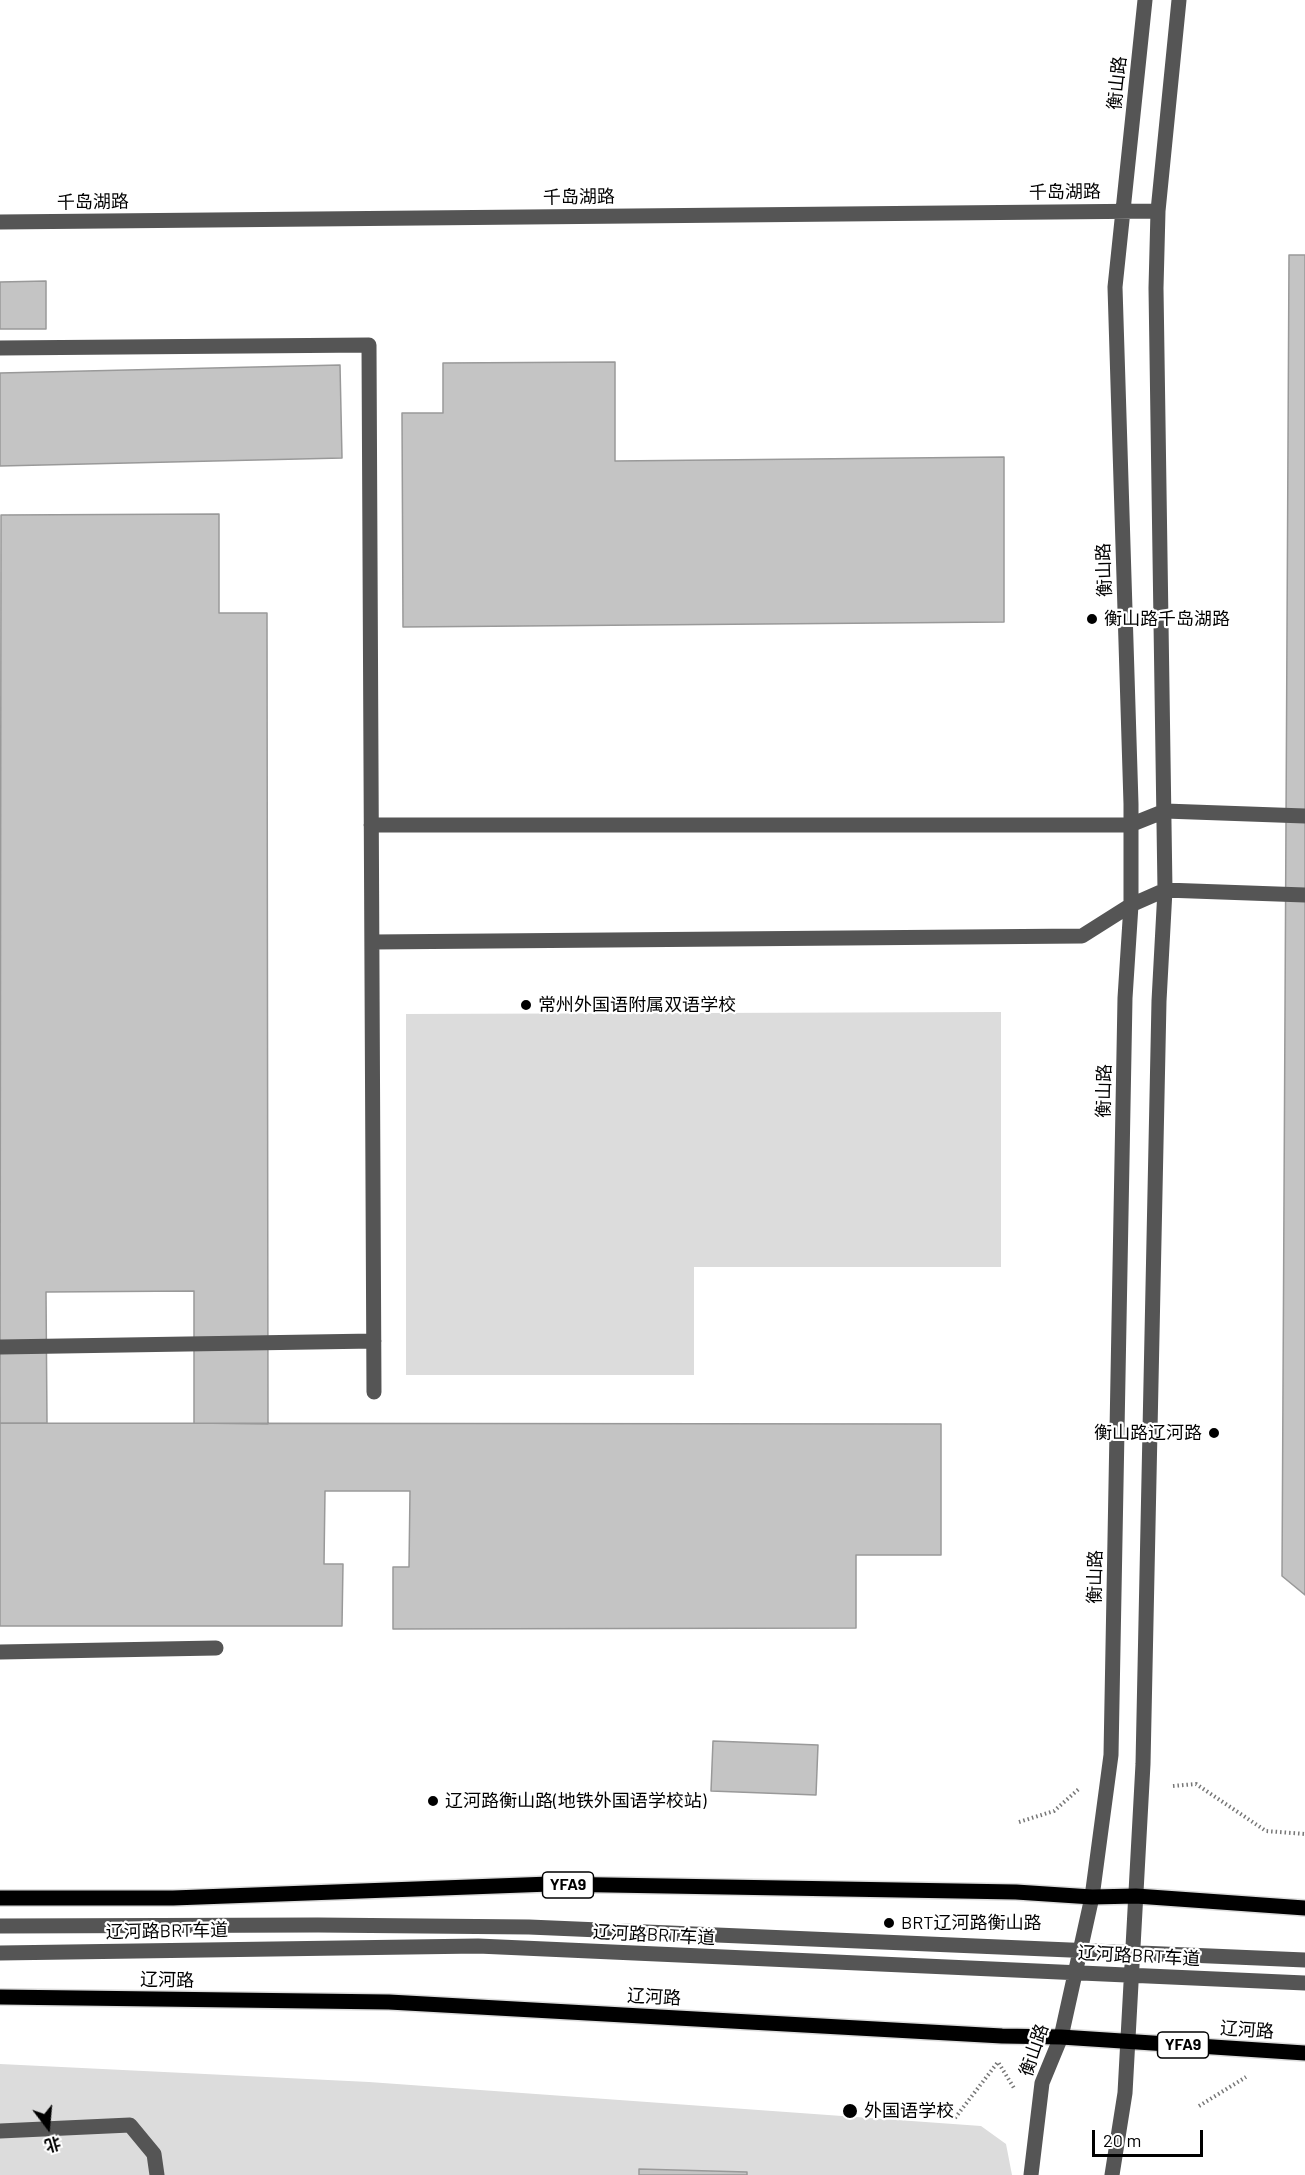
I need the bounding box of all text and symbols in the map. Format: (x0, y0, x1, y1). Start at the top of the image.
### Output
street label: 衡山路 (1103, 55, 1131, 111)
street label: 千岛湖路 (1029, 181, 1101, 203)
street label: 千岛湖路 (543, 186, 615, 208)
street label: 千岛湖路 (57, 191, 129, 213)
street label: 衡山路 (1092, 543, 1116, 597)
place label: 衡山路千岛湖路 (1104, 608, 1230, 630)
marker: 衡山路千岛湖路 (1085, 612, 1099, 626)
place label: 常州外国语附属双语学校 (538, 994, 736, 1016)
marker: 常州外国语附属双语学校 (519, 998, 533, 1012)
street label: 衡山路 (1093, 1064, 1115, 1118)
place label: 衡山路辽河路 (1094, 1422, 1202, 1444)
marker: 衡山路辽河路 (1207, 1426, 1221, 1440)
street label: 衡山路 (1084, 1550, 1106, 1604)
place label: 辽河路衡山路(地铁外国语学校站) (445, 1790, 706, 1812)
marker: 辽河路衡山路(地铁外国语学校站) (426, 1794, 440, 1808)
road number: YFA9 (542, 1872, 594, 1898)
place label: BRT辽河路衡山路 (901, 1912, 1042, 1934)
marker: BRT辽河路衡山路 (882, 1916, 896, 1930)
street label: 辽河路BRT车道 (106, 1919, 228, 1943)
street label: 辽河路BRT车道 (592, 1921, 716, 1949)
street label: 辽河路BRT车道 (1077, 1942, 1201, 1970)
street label: 辽河路 (140, 1969, 194, 1991)
street label: 辽河路 (626, 1985, 682, 2009)
street label: 辽河路 (1219, 2017, 1275, 2043)
street label: 衡山路 (1015, 2021, 1053, 2079)
road number: YFA9 (1158, 2032, 1208, 2058)
north arrow (18, 2097, 78, 2157)
place label: 外国语学校 (864, 2100, 954, 2122)
marker: 外国语学校 (841, 2102, 859, 2120)
scale bar (1095, 2118, 1206, 2156)
text: 20 m (1103, 2129, 1141, 2151)
text: 北 (43, 2133, 63, 2156)

